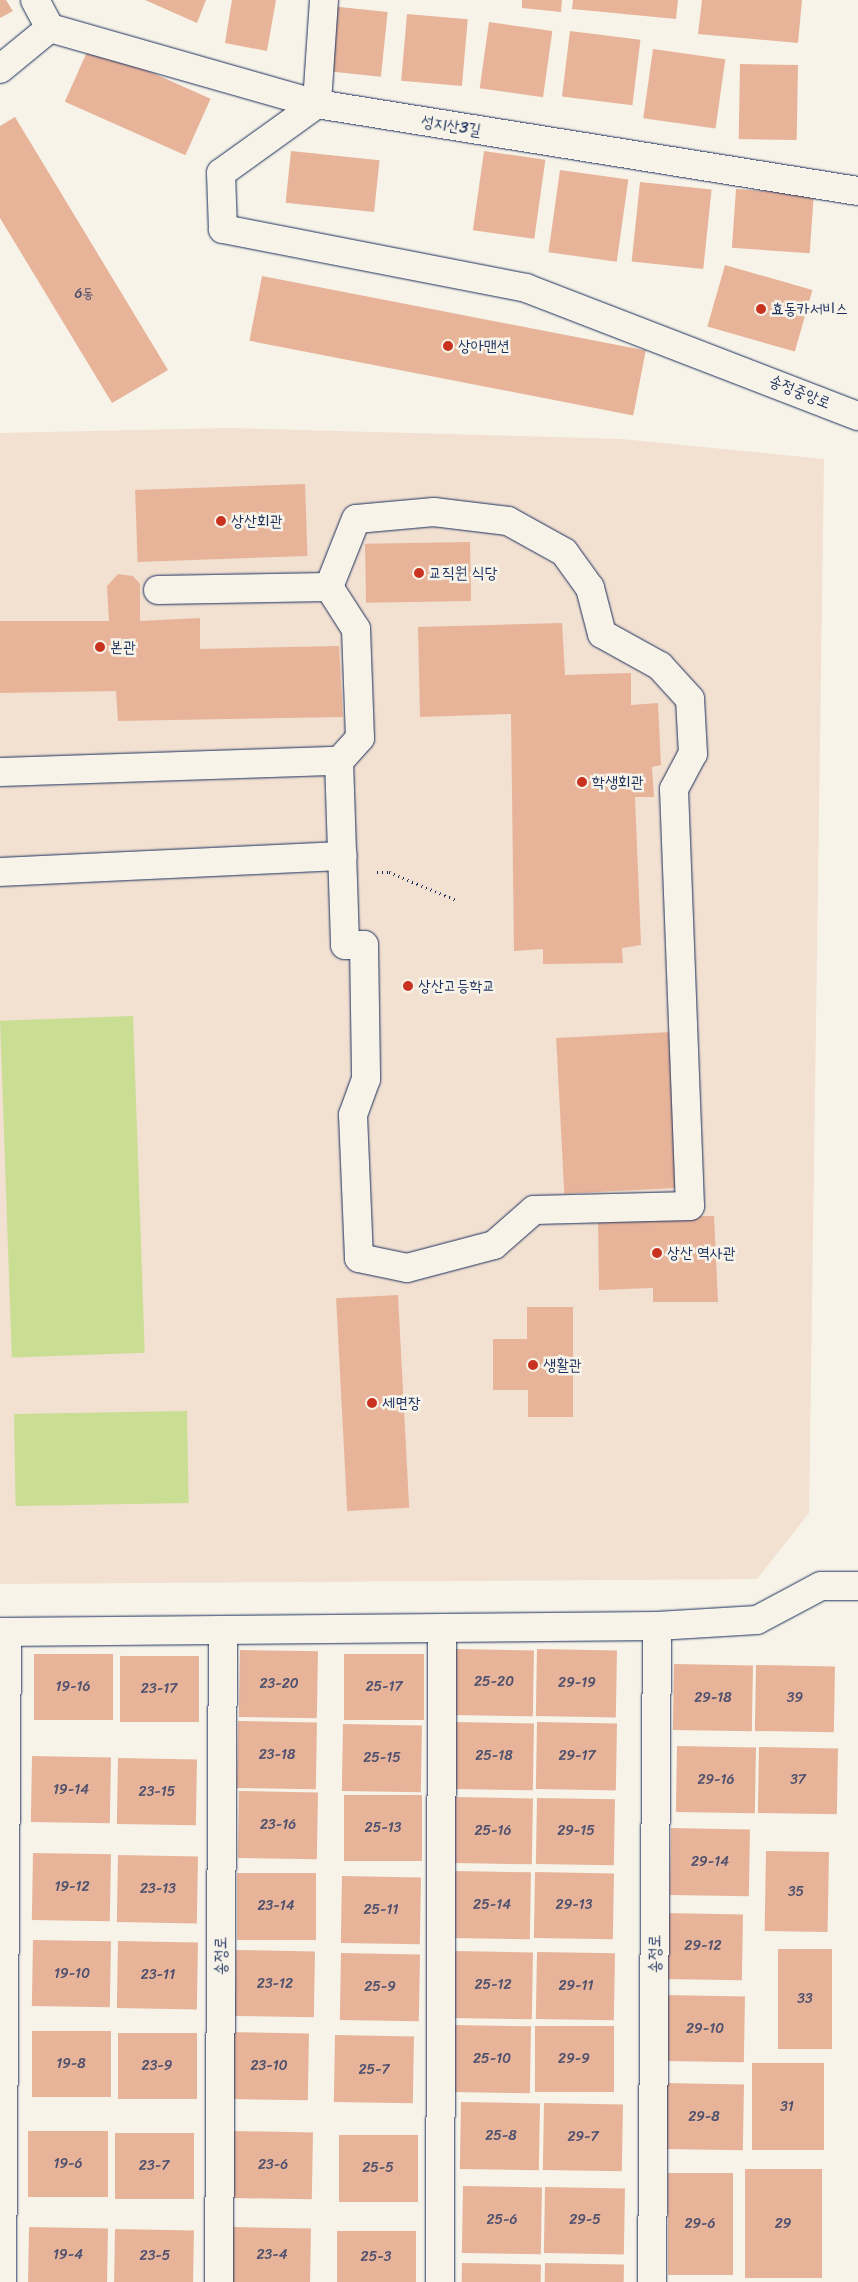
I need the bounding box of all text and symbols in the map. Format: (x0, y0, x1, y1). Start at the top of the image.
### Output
street label: 성지산3길 (420, 112, 482, 140)
house number: 6동 (74, 286, 94, 302)
place label: 효동카서비스 (771, 299, 848, 319)
marker: 효동카서비스 (755, 303, 767, 315)
place label: 상아맨션 (458, 336, 509, 356)
marker: 상아맨션 (442, 340, 454, 352)
street label: 송정중앙로 (767, 371, 833, 413)
place label: 상산회관 (231, 511, 282, 531)
marker: 상산회관 (215, 515, 227, 527)
place label: 교직원 식당 (429, 563, 498, 583)
marker: 교직원 식당 (413, 567, 425, 579)
place label: 본관 (110, 637, 136, 657)
marker: 본관 (94, 641, 106, 653)
place label: 학생회관 (592, 772, 644, 792)
marker: 학생회관 (576, 776, 588, 788)
place label: 상산고등학교 (418, 976, 495, 996)
marker: 상산고등학교 (402, 980, 414, 992)
place label: 상산 역사관 (667, 1243, 736, 1263)
marker: 상산 역사관 (651, 1247, 663, 1259)
place label: 생활관 (543, 1355, 582, 1375)
marker: 생활관 (527, 1359, 539, 1371)
place label: 세면장 (382, 1393, 421, 1413)
marker: 세면장 (366, 1397, 378, 1409)
house number: 25-20 (474, 1674, 514, 1690)
house number: 29-19 (558, 1675, 596, 1691)
house number: 23-20 (259, 1676, 299, 1692)
house number: 19-16 (55, 1679, 91, 1695)
house number: 25-17 (365, 1679, 403, 1695)
house number: 23-17 (141, 1681, 177, 1697)
house number: 29-18 (694, 1690, 732, 1706)
house number: 39 (787, 1690, 803, 1706)
house number: 23-18 (259, 1747, 295, 1763)
house number: 25-18 (475, 1748, 513, 1764)
house number: 29-17 (558, 1748, 596, 1764)
house number: 25-15 (363, 1750, 401, 1766)
house number: 29-16 (697, 1772, 735, 1788)
house number: 37 (790, 1772, 806, 1788)
house number: 19-14 (53, 1782, 89, 1798)
house number: 23-15 (139, 1784, 175, 1800)
house number: 23-16 (260, 1817, 296, 1833)
house number: 25-13 (365, 1820, 401, 1836)
house number: 25-16 (474, 1823, 512, 1839)
house number: 29-15 (557, 1823, 595, 1839)
house number: 29-14 (691, 1854, 729, 1870)
house number: 19-12 (54, 1879, 90, 1895)
house number: 23-13 (140, 1881, 176, 1897)
house number: 35 (788, 1884, 804, 1900)
house number: 25-14 (473, 1897, 511, 1913)
house number: 29-13 (556, 1897, 592, 1913)
house number: 23-14 (257, 1898, 295, 1914)
house number: 25-11 (363, 1902, 399, 1918)
street label: 송정로 (645, 1935, 665, 1973)
street label: 송정로 (211, 1937, 231, 1975)
house number: 29-12 (684, 1938, 722, 1954)
house number: 19-10 (54, 1966, 90, 1982)
house number: 23-11 (141, 1967, 175, 1983)
house number: 23-12 (257, 1976, 293, 1992)
house number: 25-12 (474, 1977, 512, 1993)
house number: 29-11 (558, 1978, 594, 1994)
house number: 25-9 (364, 1979, 396, 1995)
house number: 33 (797, 1991, 813, 2007)
house number: 29-10 (686, 2021, 724, 2037)
house number: 25-10 (473, 2051, 511, 2067)
house number: 29-9 (558, 2051, 590, 2067)
house number: 19-8 (56, 2056, 86, 2072)
house number: 23-9 (142, 2058, 172, 2074)
house number: 23-10 (250, 2058, 288, 2074)
house number: 25-7 (358, 2062, 390, 2078)
house number: 31 (780, 2099, 794, 2115)
house number: 29-8 (688, 2109, 720, 2125)
house number: 25-8 (485, 2128, 517, 2144)
house number: 29-7 (567, 2129, 599, 2145)
house number: 19-6 (53, 2156, 83, 2172)
house number: 23-6 (258, 2157, 288, 2173)
house number: 23-7 (139, 2158, 169, 2174)
house number: 25-5 (362, 2160, 394, 2176)
house number: 25-6 (486, 2212, 518, 2228)
house number: 29-5 (569, 2212, 601, 2228)
house number: 29-6 (684, 2216, 716, 2232)
house number: 29 (775, 2216, 791, 2232)
house number: 19-4 (53, 2247, 83, 2263)
house number: 23-4 (256, 2247, 288, 2263)
house number: 23-5 (140, 2248, 170, 2264)
house number: 25-3 (361, 2249, 391, 2265)

